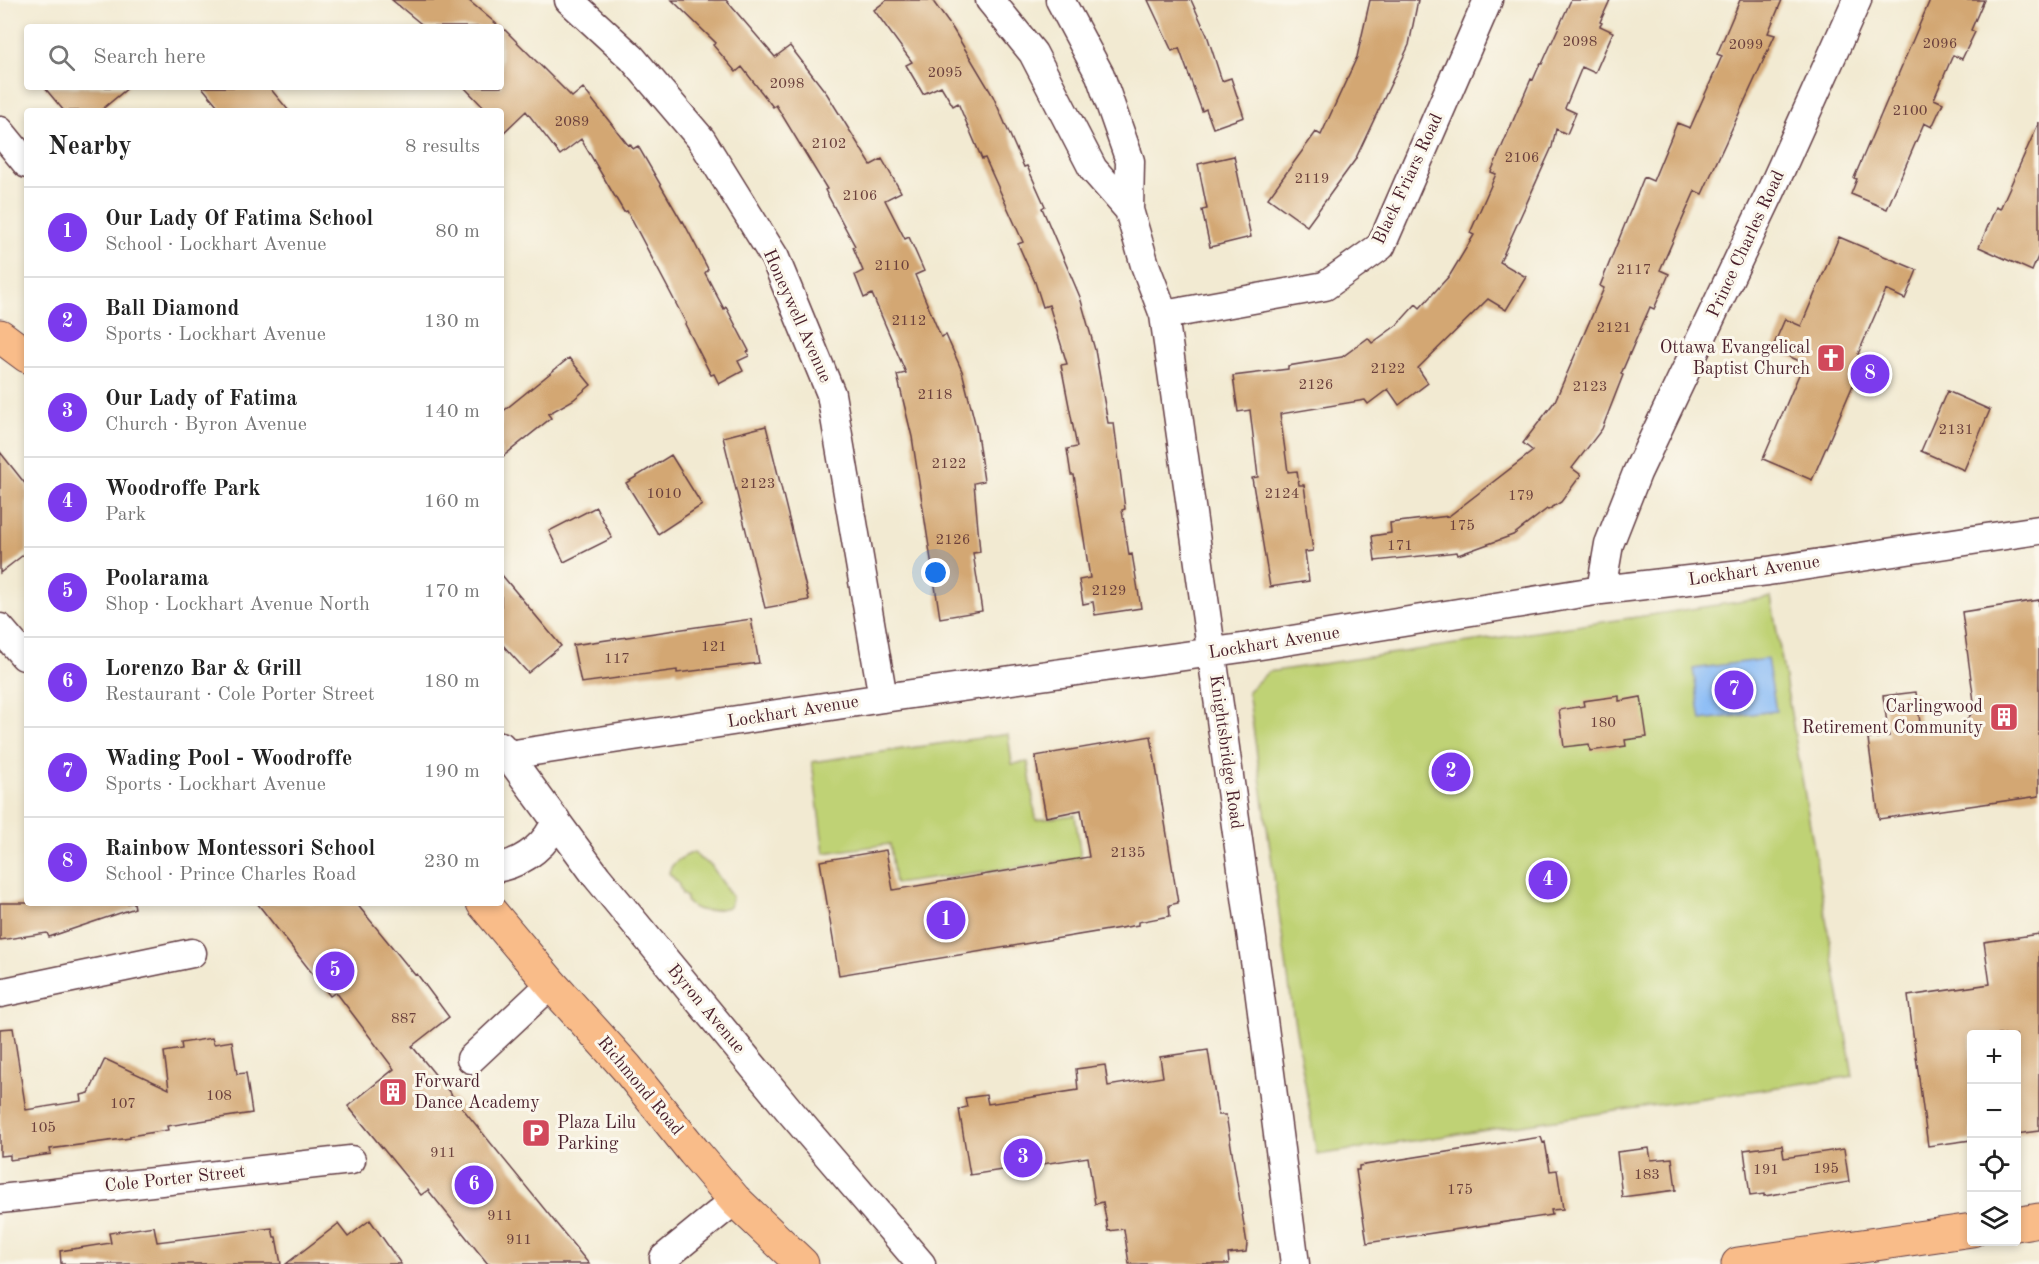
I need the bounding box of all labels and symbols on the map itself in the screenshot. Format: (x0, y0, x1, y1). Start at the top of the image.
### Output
house number: 2098 (1563, 35, 1597, 50)
house number: 2096 (1923, 37, 1957, 52)
house number: 2099 (1729, 38, 1763, 53)
house number: 2095 (928, 66, 962, 81)
house number: 2098 (770, 77, 804, 92)
house number: 2100 (1893, 104, 1927, 119)
street label: Black Friars Road (1370, 111, 1446, 247)
house number: 2089 (555, 115, 589, 130)
house number: 2102 (812, 137, 846, 152)
house number: 2106 (1505, 151, 1539, 166)
street label: Prince Charles Road (1704, 168, 1788, 320)
house number: 2119 (1295, 172, 1329, 187)
house number: 2106 (843, 189, 877, 204)
street label: Honeywell Avenue (759, 247, 835, 385)
house number: 2110 (875, 259, 909, 274)
house number: 2117 (1617, 263, 1651, 278)
house number: 2112 (892, 314, 926, 329)
house number: 2121 (1597, 321, 1631, 336)
place label: Ottawa Evangelical Baptist Church (1660, 339, 1810, 378)
church icon: Ottawa Evangelical Baptist Church (1815, 342, 1847, 374)
pin: 8 (1850, 352, 1890, 397)
house number: 2122 (1371, 362, 1405, 377)
house number: 2126 (1299, 378, 1333, 393)
house number: 2123 (1573, 380, 1607, 395)
house number: 2118 (918, 388, 952, 403)
house number: 2131 (1939, 423, 1973, 438)
house number: 2122 (932, 457, 966, 472)
house number: 2123 (741, 477, 775, 492)
house number: 1010 (647, 487, 681, 502)
house number: 2124 (1265, 487, 1299, 502)
house number: 179 (1508, 489, 1534, 504)
house number: 175 (1449, 519, 1475, 534)
house number: 2126 (936, 533, 970, 548)
house number: 171 (1387, 539, 1413, 554)
street label: Lockhart Avenue (1687, 553, 1821, 589)
your location (921, 558, 950, 587)
house number: 2129 (1092, 584, 1126, 599)
street label: Lockhart Avenue (1207, 624, 1341, 662)
house number: 121 (701, 640, 727, 655)
house number: 117 (604, 652, 630, 667)
pin: 7 (1714, 668, 1754, 712)
street label: Knightsbridge Road (1206, 674, 1246, 830)
street label: Lockhart Avenue (726, 693, 860, 731)
place label: Carlingwood Retirement Community (1802, 698, 1983, 737)
building icon: Carlingwood Retirement Community (1988, 701, 2020, 733)
house number: 180 (1590, 716, 1616, 731)
pin: 2 (1432, 750, 1470, 794)
house number: 2135 (1111, 846, 1145, 861)
pin: 4 (1528, 858, 1568, 902)
pin: 1 (926, 898, 966, 942)
pin: 5 (316, 948, 354, 994)
street label: Byron Avenue (664, 961, 748, 1057)
house number: 887 (391, 1012, 417, 1027)
street label: Richmond Road (594, 1033, 686, 1139)
place label: Forward Dance Academy (414, 1073, 540, 1112)
building icon: Forward Dance Academy (377, 1076, 409, 1108)
house number: 108 (206, 1089, 232, 1104)
house number: 107 (110, 1097, 136, 1112)
place label: Plaza Lilu Parking (557, 1114, 637, 1153)
parking icon: Plaza Lilu Parking (520, 1117, 552, 1149)
house number: 105 (30, 1121, 56, 1136)
pin: 3 (1004, 1136, 1042, 1180)
house number: 911 (430, 1146, 456, 1161)
pin: 6 (454, 1162, 494, 1208)
house number: 195 (1813, 1162, 1839, 1177)
street label: Cole Porter Street (104, 1163, 246, 1195)
house number: 191 (1753, 1163, 1779, 1178)
house number: 183 (1634, 1168, 1660, 1183)
house number: 175 (1447, 1183, 1473, 1198)
house number: 911 (487, 1209, 513, 1224)
house number: 911 (506, 1233, 532, 1248)

